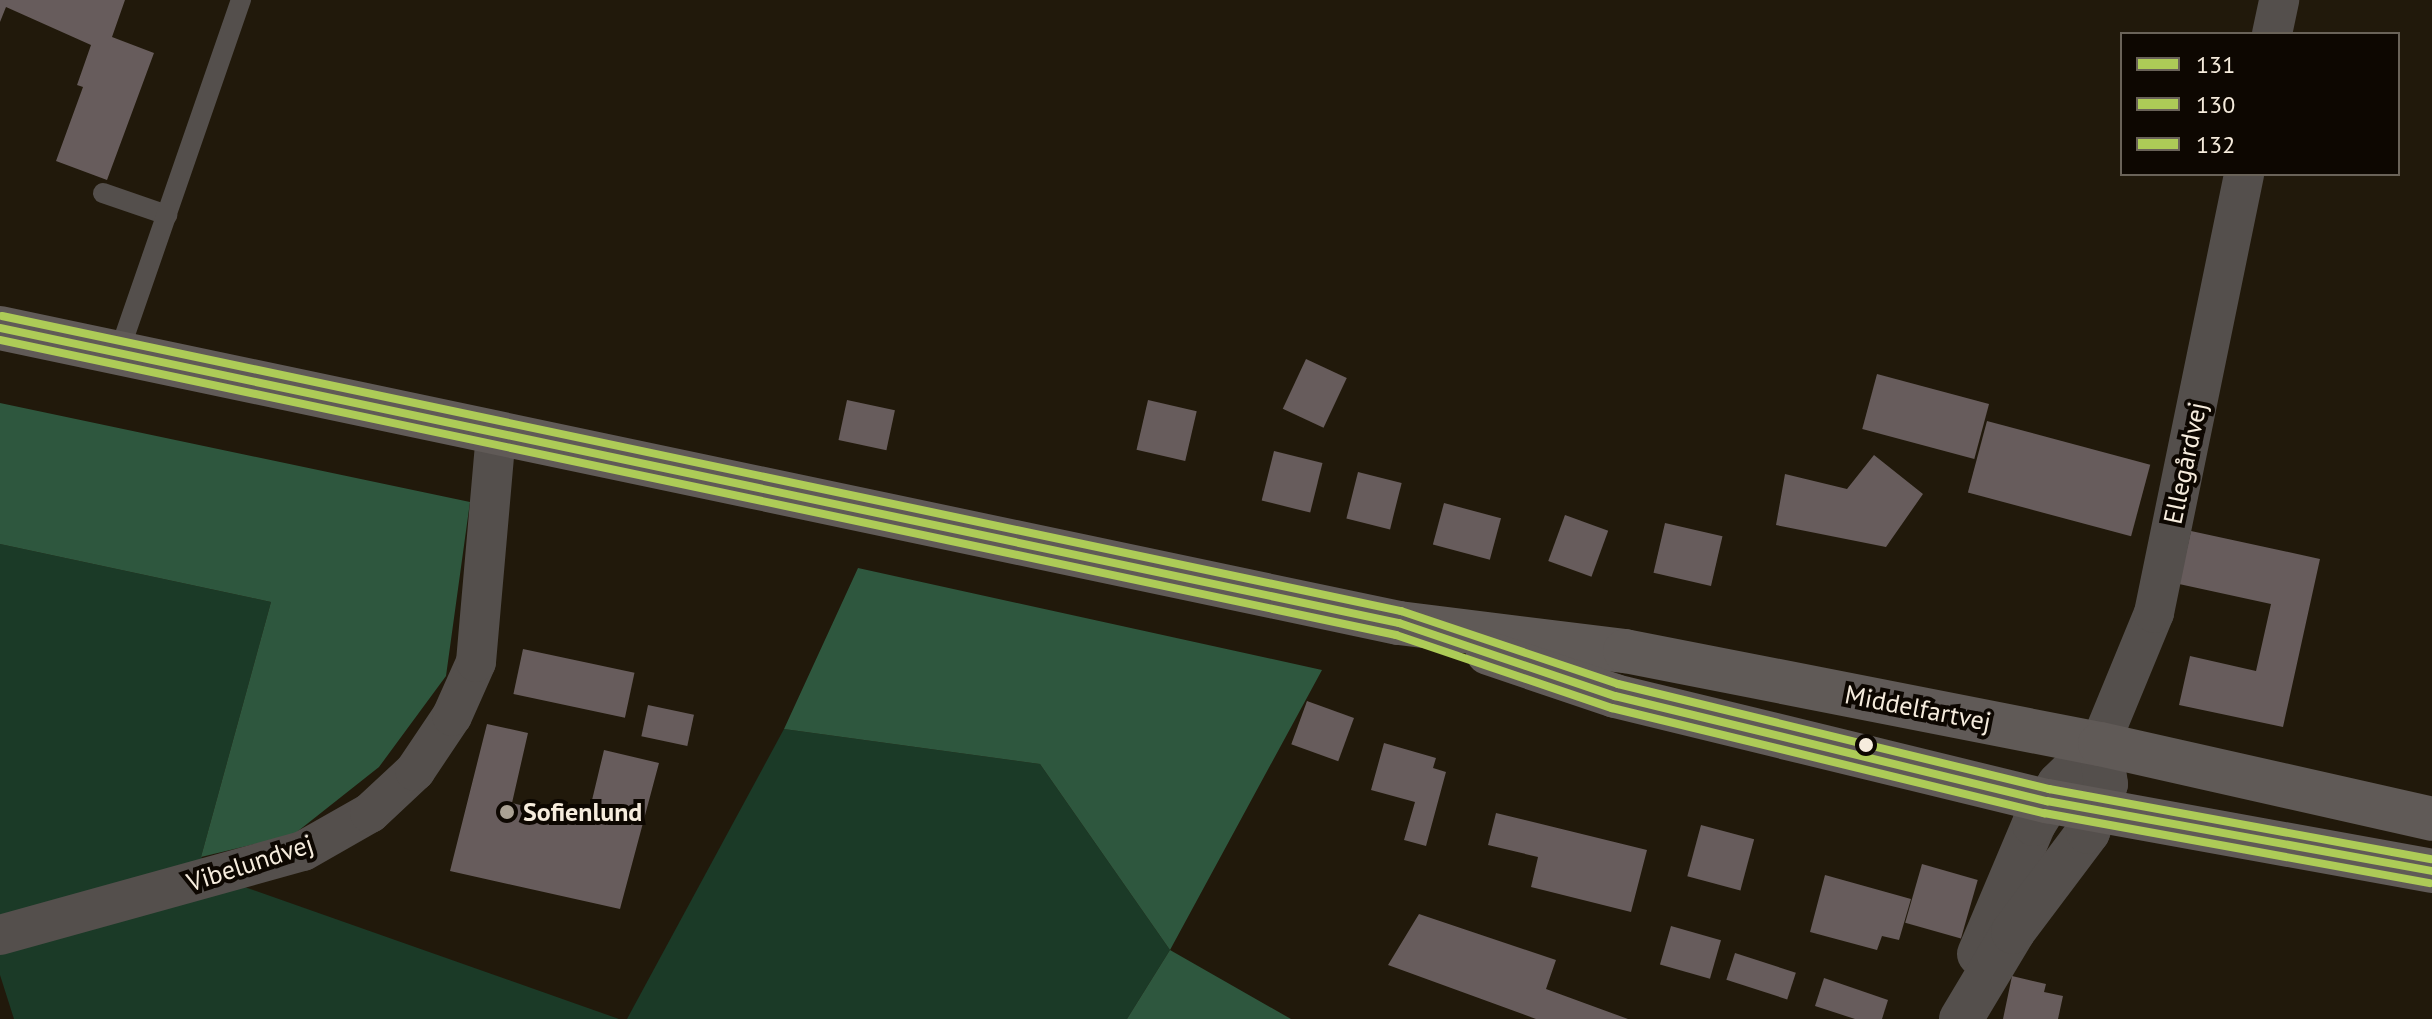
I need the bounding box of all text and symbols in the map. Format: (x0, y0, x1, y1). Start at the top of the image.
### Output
legend (2120, 32, 2400, 176)
text: 131 (2196, 49, 2235, 80)
text: 130 (2196, 89, 2235, 120)
text: 132 (2196, 129, 2235, 160)
street label: Ellegårdvej (2157, 399, 2213, 527)
street label: Middelfartvej (1842, 679, 1994, 737)
unlabelled marker (1858, 737, 1874, 753)
place label: Sofienlund (523, 796, 642, 828)
marker: Sofienlund (498, 803, 516, 821)
street label: Vibelundvej (183, 828, 317, 898)

